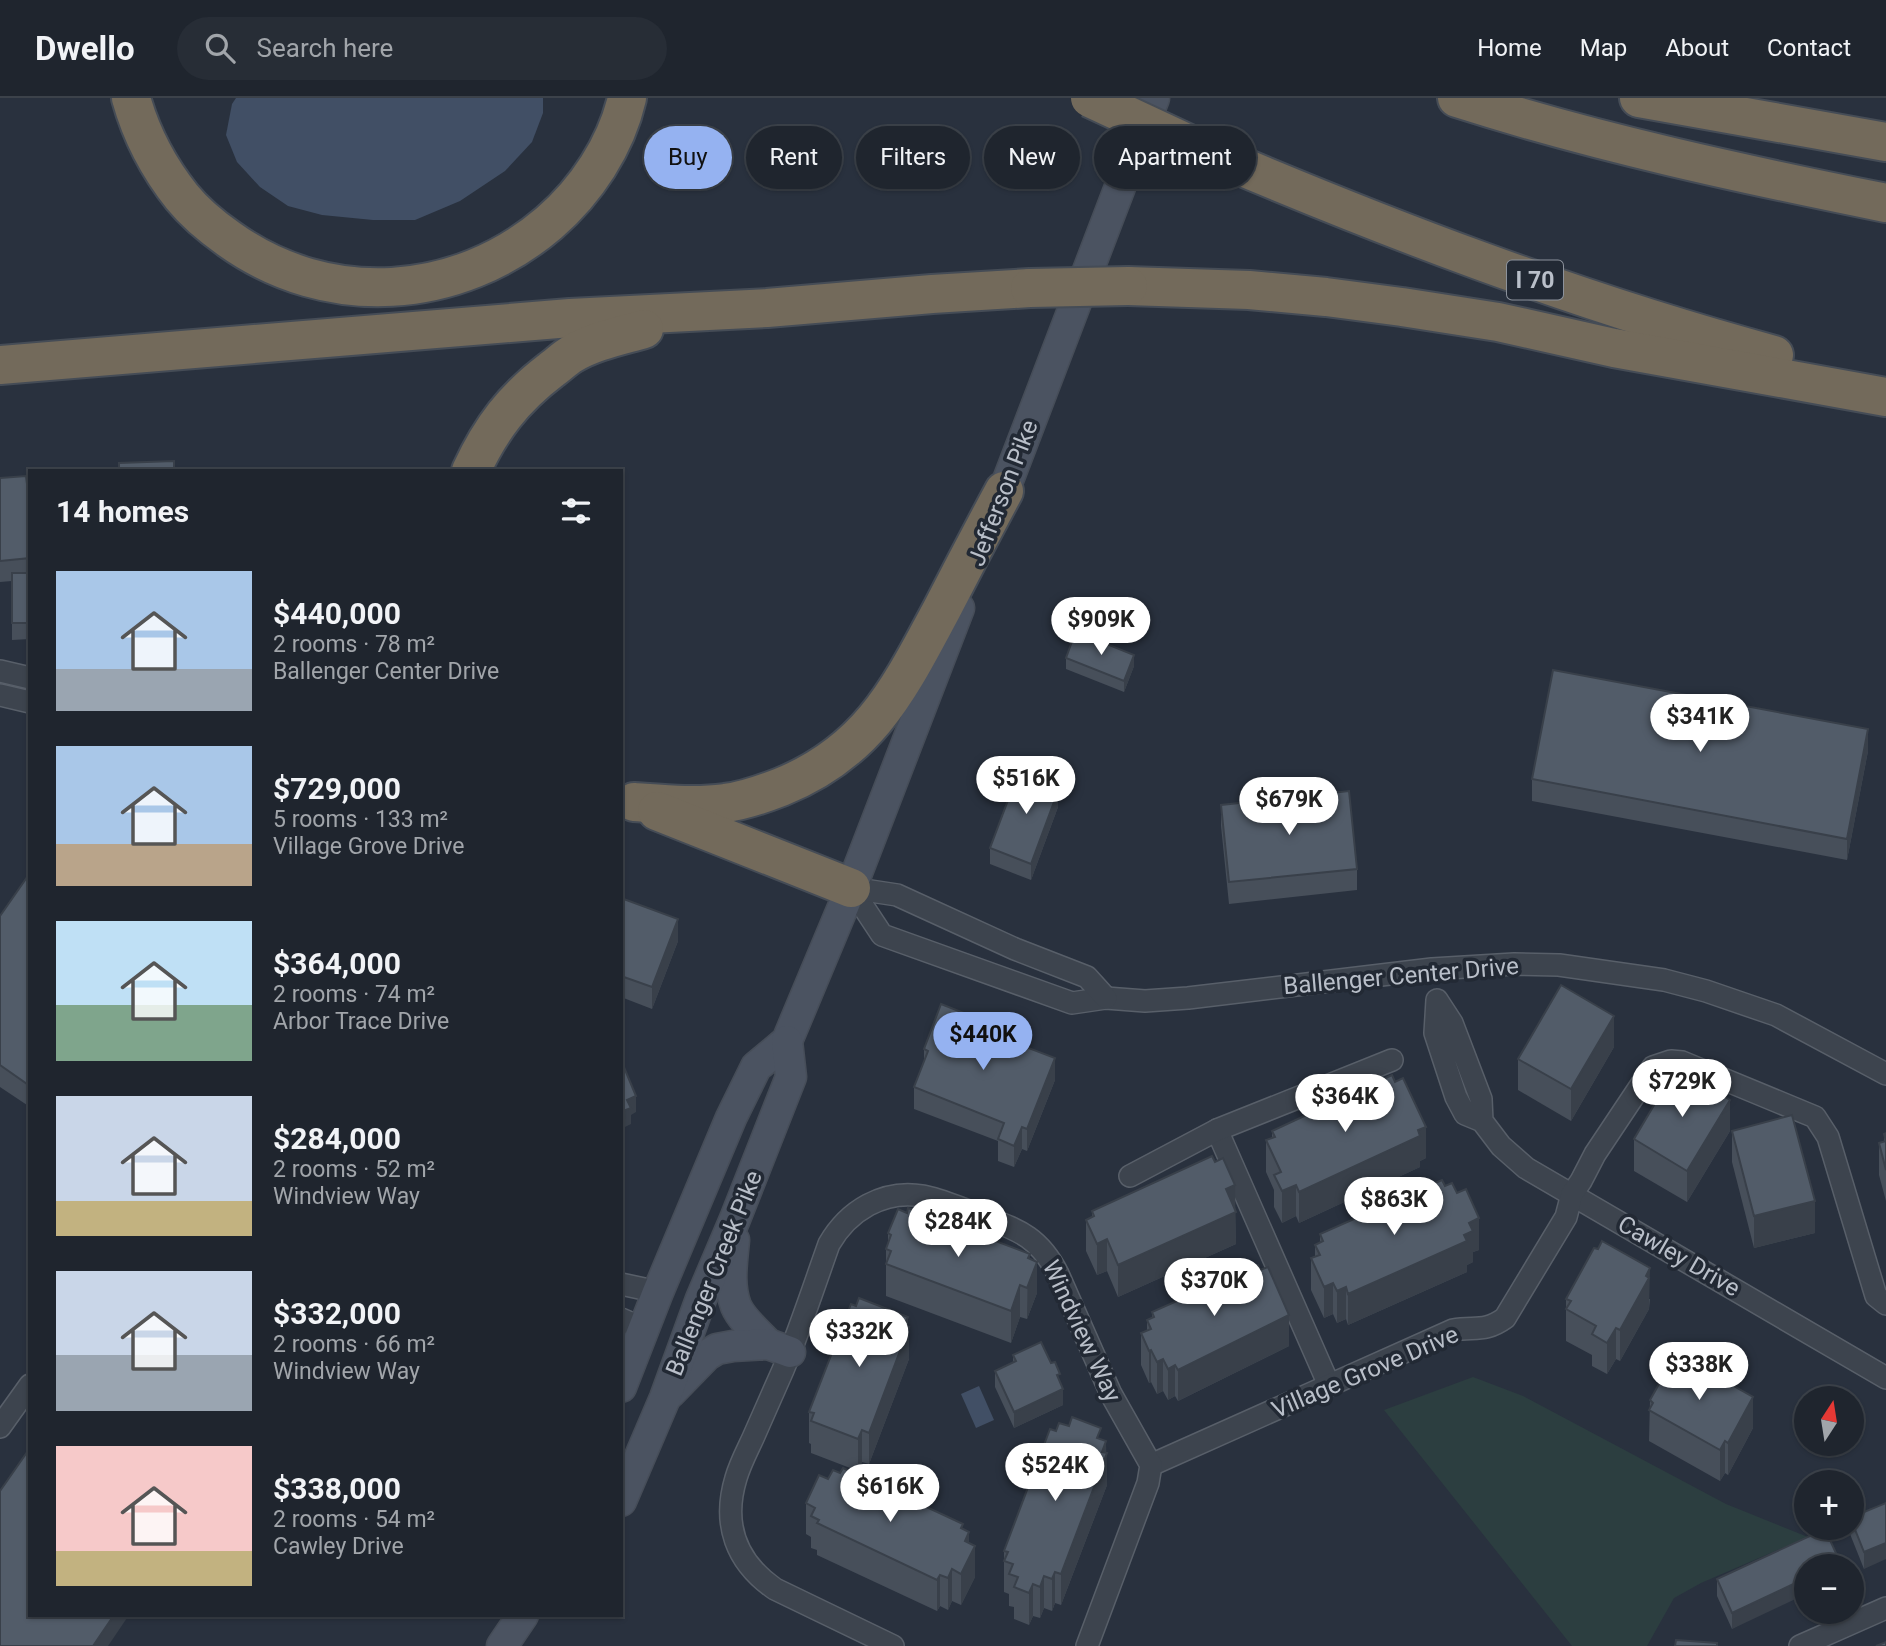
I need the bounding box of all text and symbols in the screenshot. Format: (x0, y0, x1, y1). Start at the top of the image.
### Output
search box (177, 17, 667, 80)
text: Dwello (35, 29, 135, 68)
icon: search (201, 29, 239, 67)
text: Search here (257, 33, 393, 63)
text: Home (1477, 34, 1542, 62)
text: Map (1580, 34, 1627, 62)
text: About (1665, 34, 1729, 62)
text: Contact (1767, 34, 1851, 62)
chip: Buy (644, 126, 732, 189)
chip: Rent (746, 126, 842, 189)
chip: Filters (856, 126, 970, 189)
chip: New (984, 126, 1080, 189)
chip: Apartment (1094, 126, 1256, 189)
road number: I 70 (1507, 260, 1563, 300)
street label: Jefferson Pike (962, 416, 1044, 570)
icon: filters (557, 492, 595, 530)
text: 14 homes (56, 494, 189, 529)
text: $440,000 (273, 596, 401, 631)
pin: $909K (1052, 598, 1150, 657)
icon: home (112, 599, 196, 683)
text: $909K (1067, 606, 1135, 633)
text: 2 rooms · 78 m² (273, 631, 435, 658)
text: Ballenger Center Drive (273, 658, 499, 685)
pin: $341K (1651, 694, 1749, 754)
text: $341K (1666, 703, 1734, 730)
pin: $516K (977, 756, 1075, 816)
text: $516K (992, 765, 1060, 792)
text: $729,000 (273, 771, 401, 806)
icon: home (112, 774, 196, 858)
pin: $679K (1240, 778, 1338, 837)
text: $679K (1255, 786, 1323, 813)
text: 5 rooms · 133 m² (273, 806, 448, 833)
text: Village Grove Drive (273, 833, 465, 860)
text: $364,000 (273, 946, 401, 981)
icon: home (112, 949, 196, 1033)
street label: Ballenger Center Drive (1282, 952, 1520, 1000)
text: 2 rooms · 74 m² (273, 981, 435, 1008)
text: Arbor Trace Drive (273, 1008, 449, 1035)
pin: $440K (934, 1012, 1032, 1072)
text: $440K (949, 1021, 1017, 1048)
pin: $729K (1633, 1060, 1731, 1119)
text: $729K (1648, 1068, 1716, 1095)
pin: $364K (1296, 1074, 1394, 1134)
text: $364K (1311, 1083, 1379, 1110)
text: $284,000 (273, 1121, 401, 1156)
icon: home (112, 1124, 196, 1208)
text: 2 rooms · 52 m² (273, 1156, 435, 1183)
street label: Ballenger Creek Pike (660, 1166, 768, 1380)
pin: $863K (1345, 1178, 1443, 1237)
text: Windview Way (273, 1183, 420, 1210)
text: $863K (1360, 1186, 1428, 1213)
pin: $284K (909, 1200, 1007, 1259)
text: $284K (924, 1208, 992, 1235)
street label: Cawley Drive (1613, 1210, 1745, 1302)
street label: Windview Way (1037, 1256, 1127, 1407)
pin: $370K (1165, 1258, 1263, 1318)
text: $370K (1180, 1267, 1248, 1294)
text: $332,000 (273, 1296, 401, 1331)
icon: home (112, 1299, 196, 1383)
pin: $332K (810, 1310, 908, 1369)
text: $332K (825, 1318, 893, 1345)
street label: Village Grove Drive (1268, 1320, 1462, 1424)
text: 2 rooms · 66 m² (273, 1331, 435, 1358)
pin: $338K (1650, 1342, 1748, 1402)
text: $338K (1665, 1351, 1733, 1378)
text: Windview Way (273, 1358, 420, 1385)
north arrow (1794, 1386, 1864, 1456)
map controls (1794, 1386, 1864, 1624)
pin: $524K (1006, 1444, 1104, 1503)
text: $524K (1021, 1452, 1089, 1479)
pin: $616K (841, 1464, 939, 1524)
button: + (1794, 1470, 1864, 1540)
text: $338,000 (273, 1471, 401, 1506)
text: $616K (856, 1473, 924, 1500)
icon: home (112, 1474, 196, 1558)
text: 2 rooms · 54 m² (273, 1506, 435, 1533)
text: Cawley Drive (273, 1533, 404, 1560)
button: − (1794, 1554, 1864, 1624)

